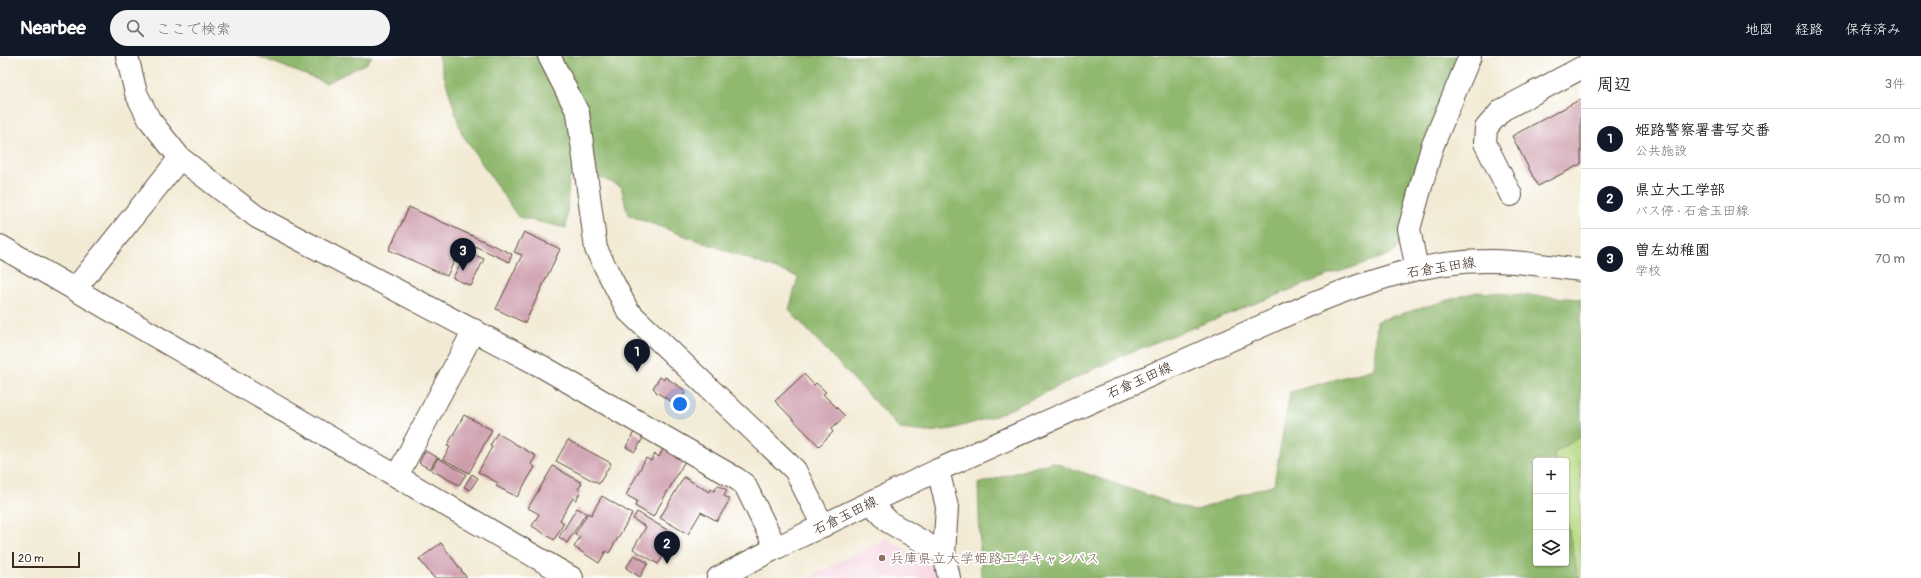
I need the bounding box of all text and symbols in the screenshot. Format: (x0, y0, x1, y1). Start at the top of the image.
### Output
search box (110, 10, 390, 46)
text: Nearbee (20, 16, 86, 40)
icon: search (124, 17, 146, 39)
text: ここで検索 (156, 20, 231, 39)
text: 地図 (1745, 21, 1773, 38)
text: 経路 (1795, 21, 1823, 38)
text: 保存済み (1845, 21, 1901, 38)
text: 周辺 (1597, 74, 1631, 95)
text: 3件 (1885, 76, 1905, 92)
text: 姫路警察署書写交番 (1635, 121, 1770, 140)
text: 1 (1607, 131, 1613, 147)
text: 20 m (1874, 131, 1905, 147)
text: 公共施設 (1635, 143, 1687, 159)
text: 県立大工学部 (1635, 181, 1725, 200)
text: 2 (1606, 191, 1614, 207)
text: 50 m (1875, 191, 1905, 207)
text: バス停 · 石倉玉田線 (1635, 203, 1749, 219)
pin: 3 (450, 238, 476, 271)
text: 曽左幼稚園 (1635, 241, 1710, 260)
text: 3 (1606, 251, 1614, 267)
text: 70 m (1875, 251, 1905, 267)
street label: 石倉玉田線 (1405, 254, 1477, 281)
text: 学校 (1635, 263, 1661, 279)
pin: 1 (624, 339, 650, 372)
street label: 石倉玉田線 (1104, 358, 1175, 402)
your location (670, 394, 690, 414)
map controls (1533, 458, 1569, 566)
button: + (1533, 458, 1569, 494)
street label: 石倉玉田線 (810, 492, 880, 538)
button: − (1533, 494, 1569, 530)
button: layers (1533, 530, 1569, 566)
pin: 2 (654, 531, 680, 564)
scale bar (12, 550, 80, 569)
place label: 兵庫県立大学姫路工学キャンパス (890, 550, 1099, 567)
text: 20 m (18, 552, 44, 565)
marker: 兵庫県立大学姫路工学キャンパス (877, 553, 887, 563)

